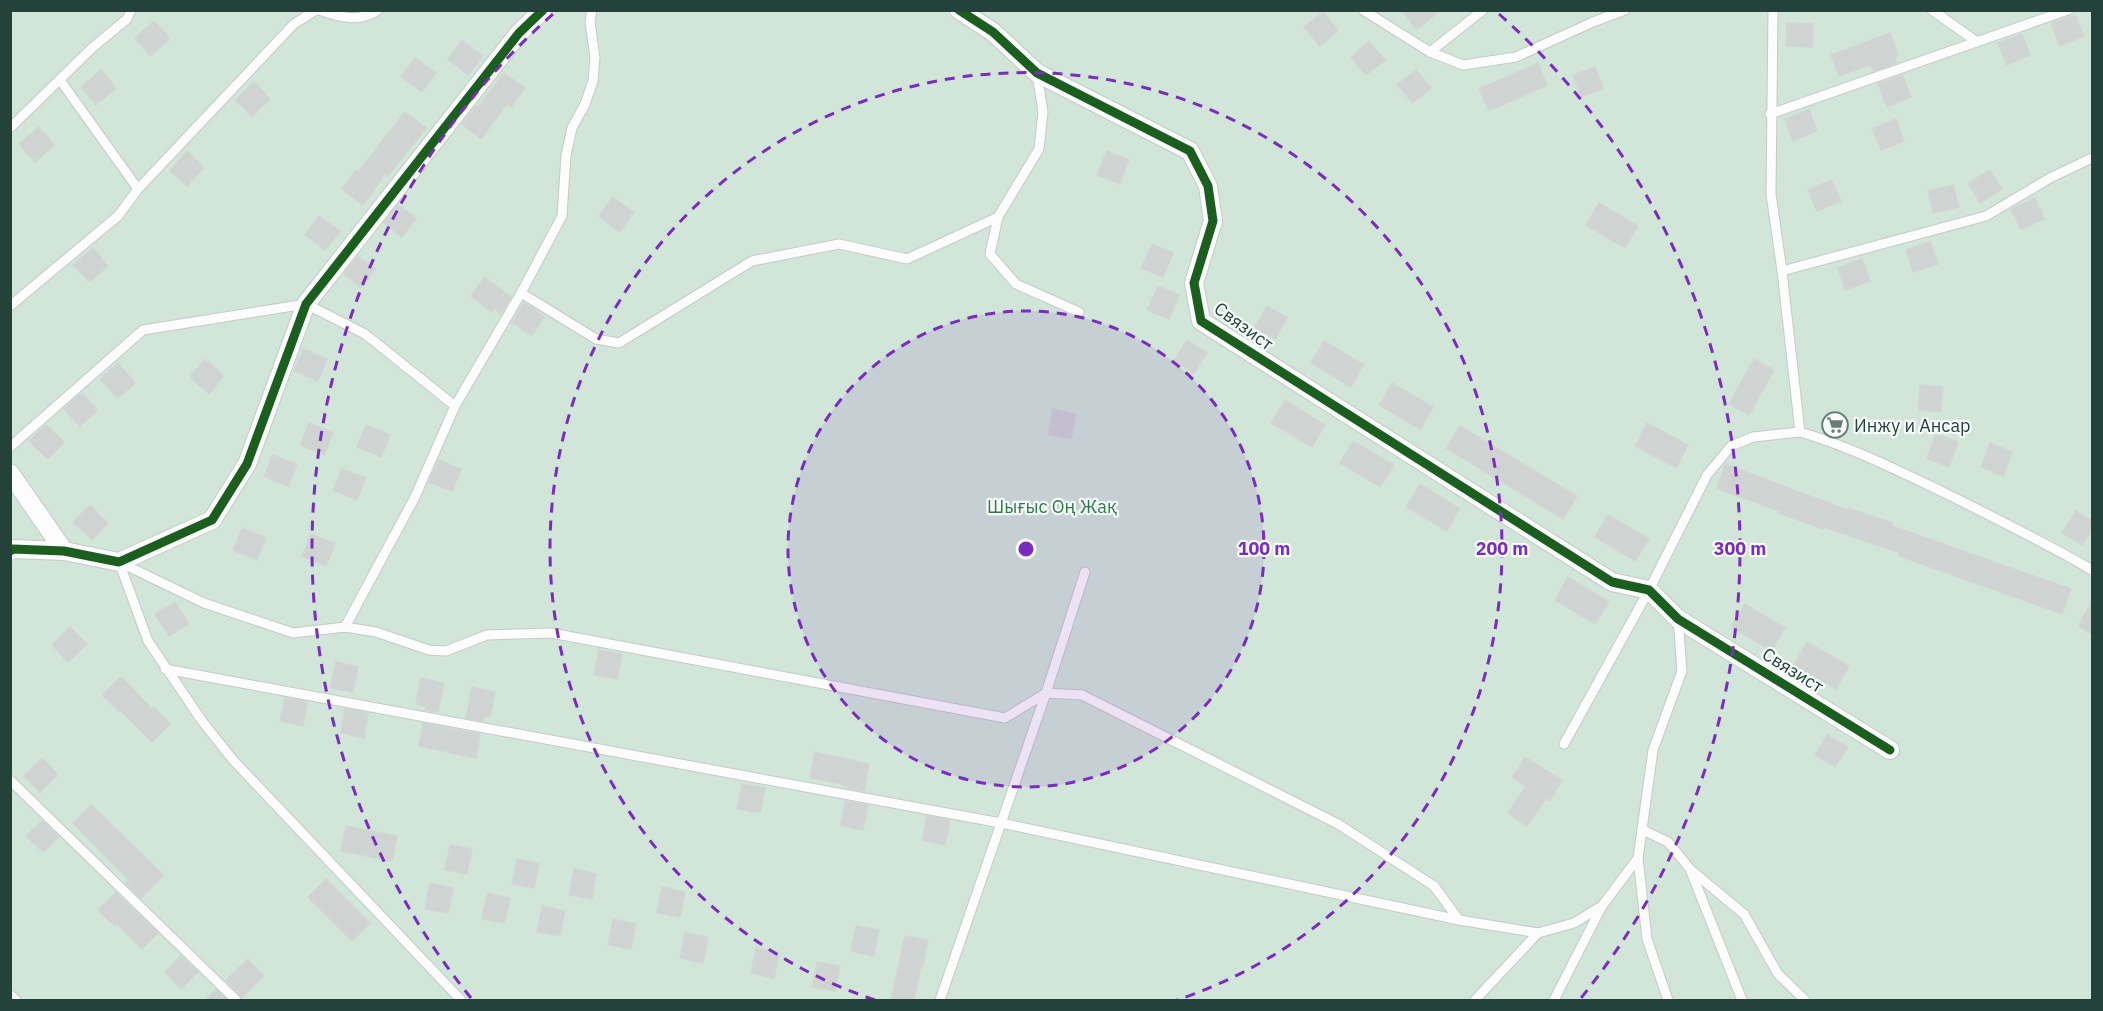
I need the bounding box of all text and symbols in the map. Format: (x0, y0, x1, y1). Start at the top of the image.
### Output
street label: Связист (1210, 297, 1279, 356)
supermarket icon: Инжу и Ансар (1820, 410, 1850, 440)
place label: Инжу и Ансар (1854, 414, 1970, 437)
park label: Шығыс Оң Жақ (987, 495, 1117, 518)
text: 100 m (1238, 537, 1290, 560)
text: 200 m (1476, 537, 1528, 560)
text: 300 m (1714, 537, 1766, 560)
centre of rings (1016, 539, 1036, 559)
street label: Связист (1758, 642, 1828, 698)

